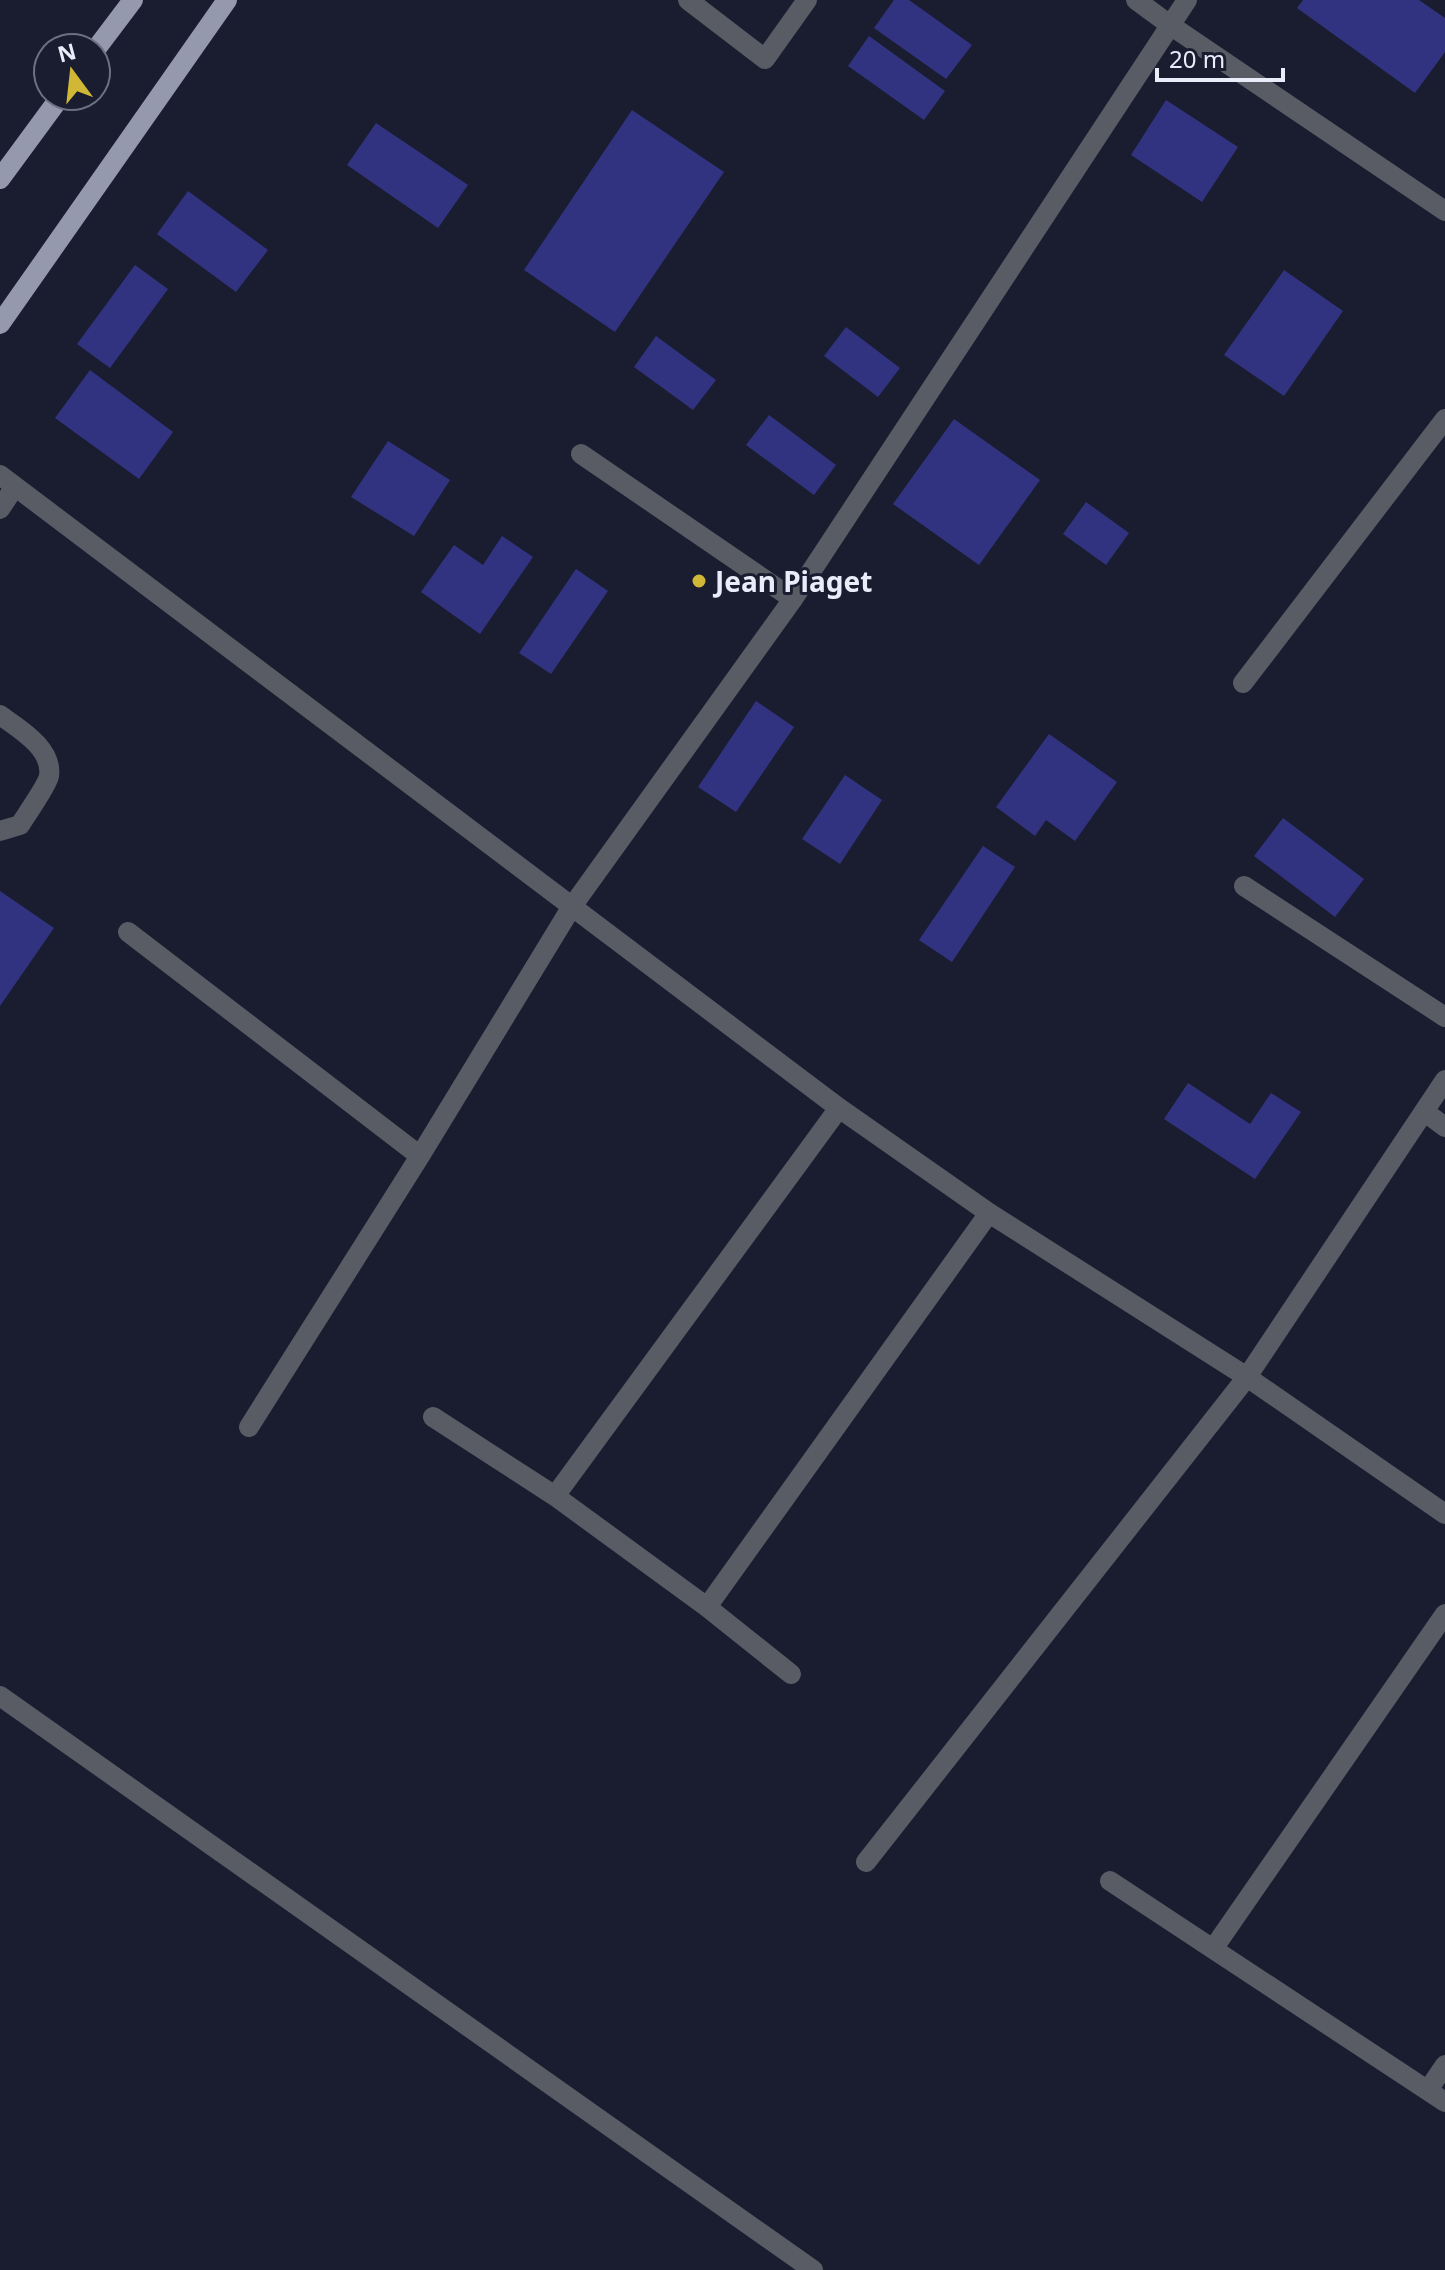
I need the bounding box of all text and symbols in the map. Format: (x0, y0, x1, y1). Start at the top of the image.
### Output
north arrow (32, 32, 112, 112)
scale bar (1157, 32, 1283, 82)
text: N (54, 35, 79, 69)
text: 20 m (1169, 42, 1225, 75)
place label: Jean Piaget (712, 562, 872, 600)
marker: Jean Piaget (690, 572, 708, 590)

